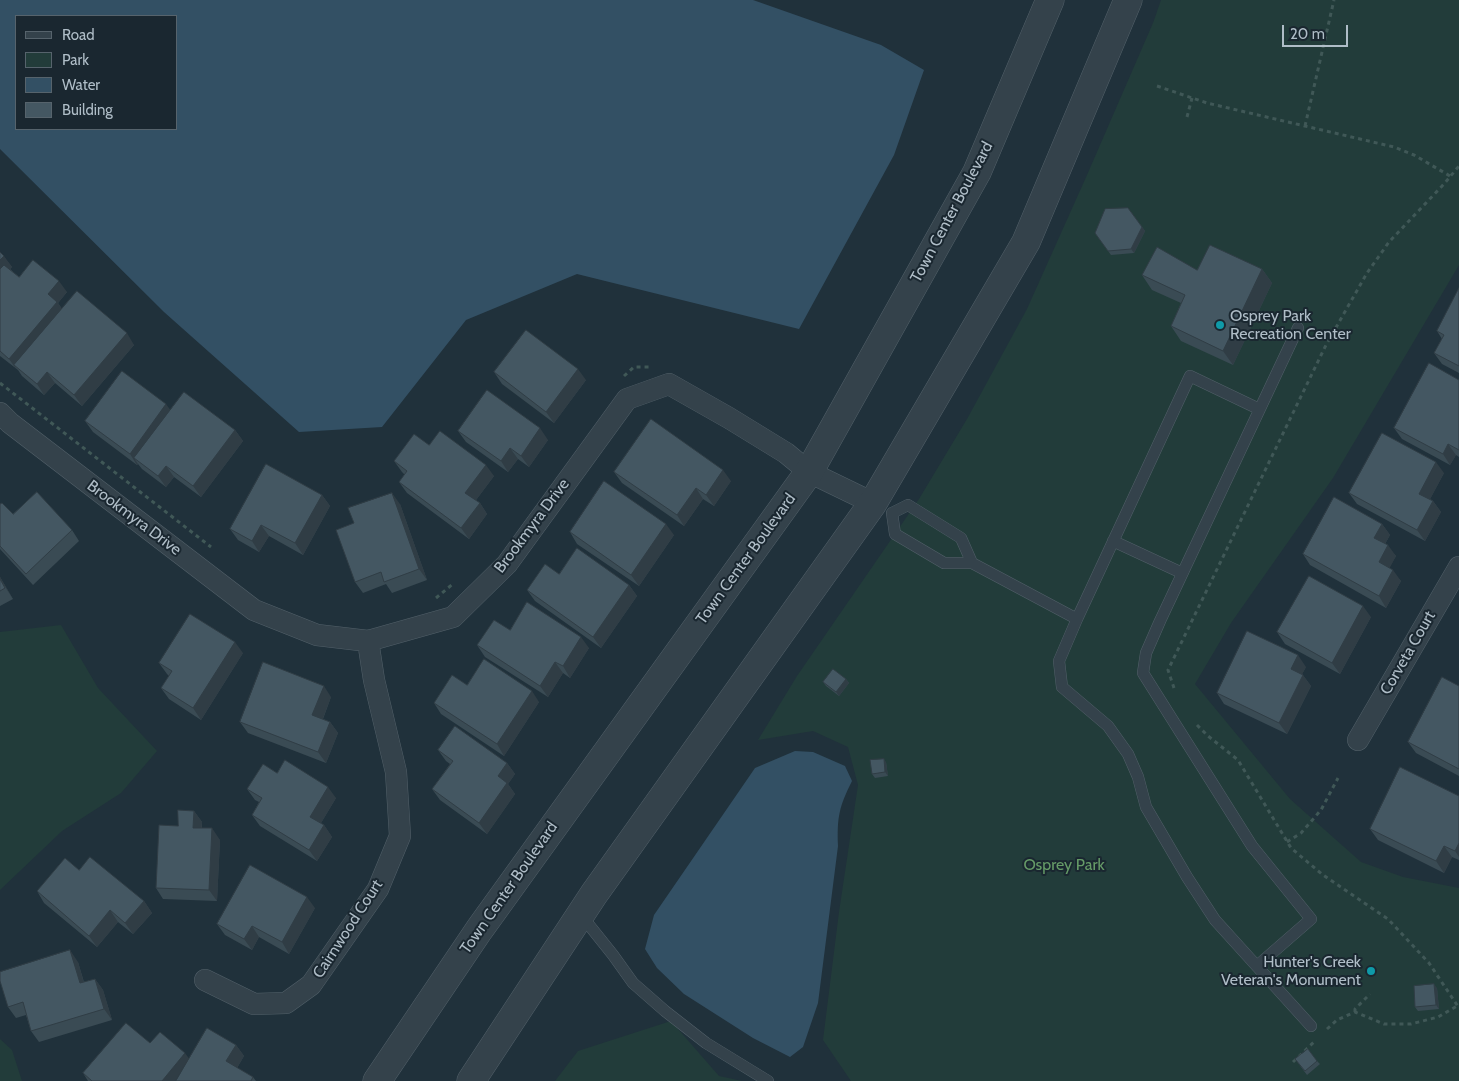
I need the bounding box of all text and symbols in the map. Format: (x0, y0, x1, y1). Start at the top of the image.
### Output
legend (15, 15, 178, 130)
scale bar (1284, 15, 1350, 47)
text: 20 m (1290, 25, 1325, 43)
text: Road (62, 26, 95, 44)
text: Park (62, 51, 89, 69)
text: Water (62, 76, 100, 94)
text: Building (62, 101, 113, 119)
street label: Town Center Boulevard (907, 138, 997, 286)
place label: Osprey Park Recreation Center (1230, 306, 1351, 344)
marker: Osprey Park Recreation Center (1214, 319, 1226, 331)
street label: Brookmyra Drive (490, 475, 574, 577)
street label: Brookmyra Drive (83, 476, 185, 560)
street label: Town Center Boulevard (692, 490, 800, 628)
street label: Corveta Court (1376, 608, 1440, 698)
street label: Town Center Boulevard (456, 818, 562, 958)
park label: Osprey Park (1023, 855, 1105, 875)
street label: Cairnwood Court (309, 876, 387, 982)
place label: Hunter's Creek Veteran's Monument (1221, 952, 1361, 990)
marker: Hunter's Creek Veteran's Monument (1365, 965, 1377, 977)

